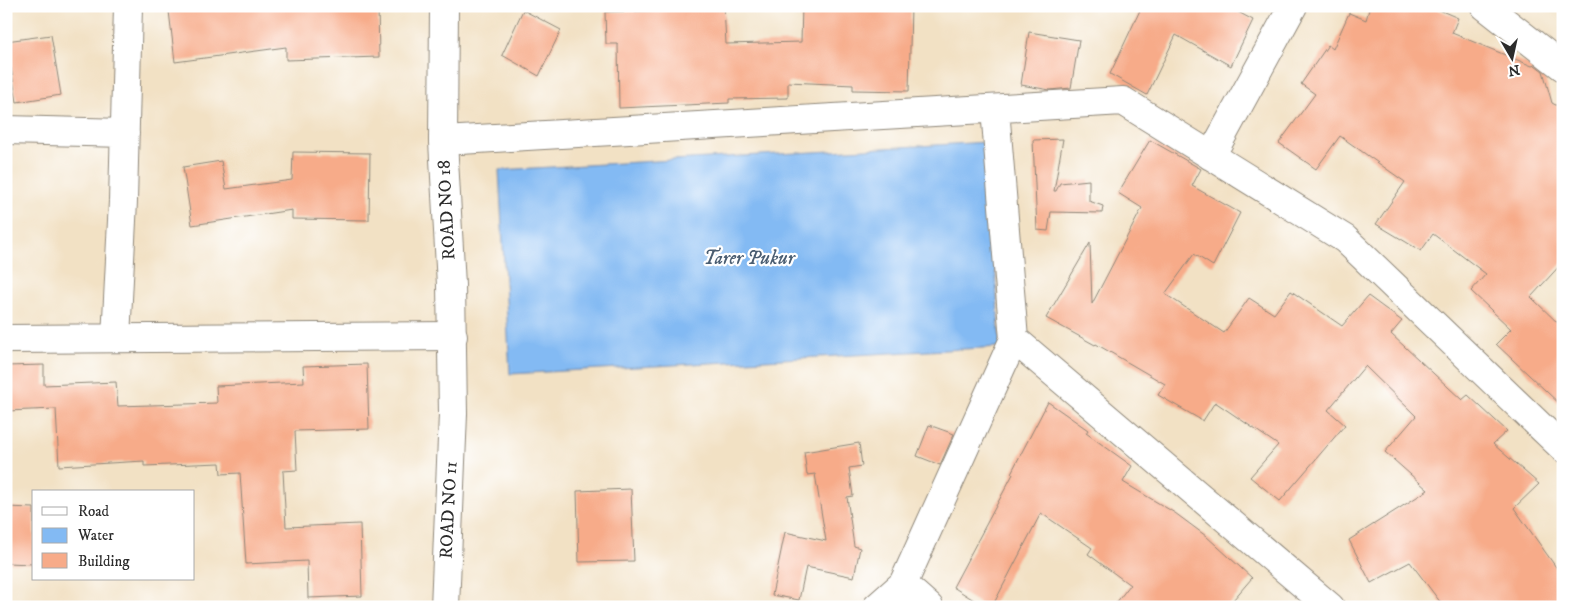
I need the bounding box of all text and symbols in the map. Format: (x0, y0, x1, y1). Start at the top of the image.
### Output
north arrow (1486, 32, 1536, 82)
text: N (1506, 60, 1521, 80)
street label: ROAD NO 18 (433, 160, 461, 260)
water label: Tarer Pukur (703, 247, 797, 270)
street label: ROAD NO 11 (435, 461, 463, 559)
legend (32, 490, 195, 580)
text: Road (78, 502, 110, 521)
text: Water (77, 526, 114, 545)
text: Building (78, 552, 130, 571)

